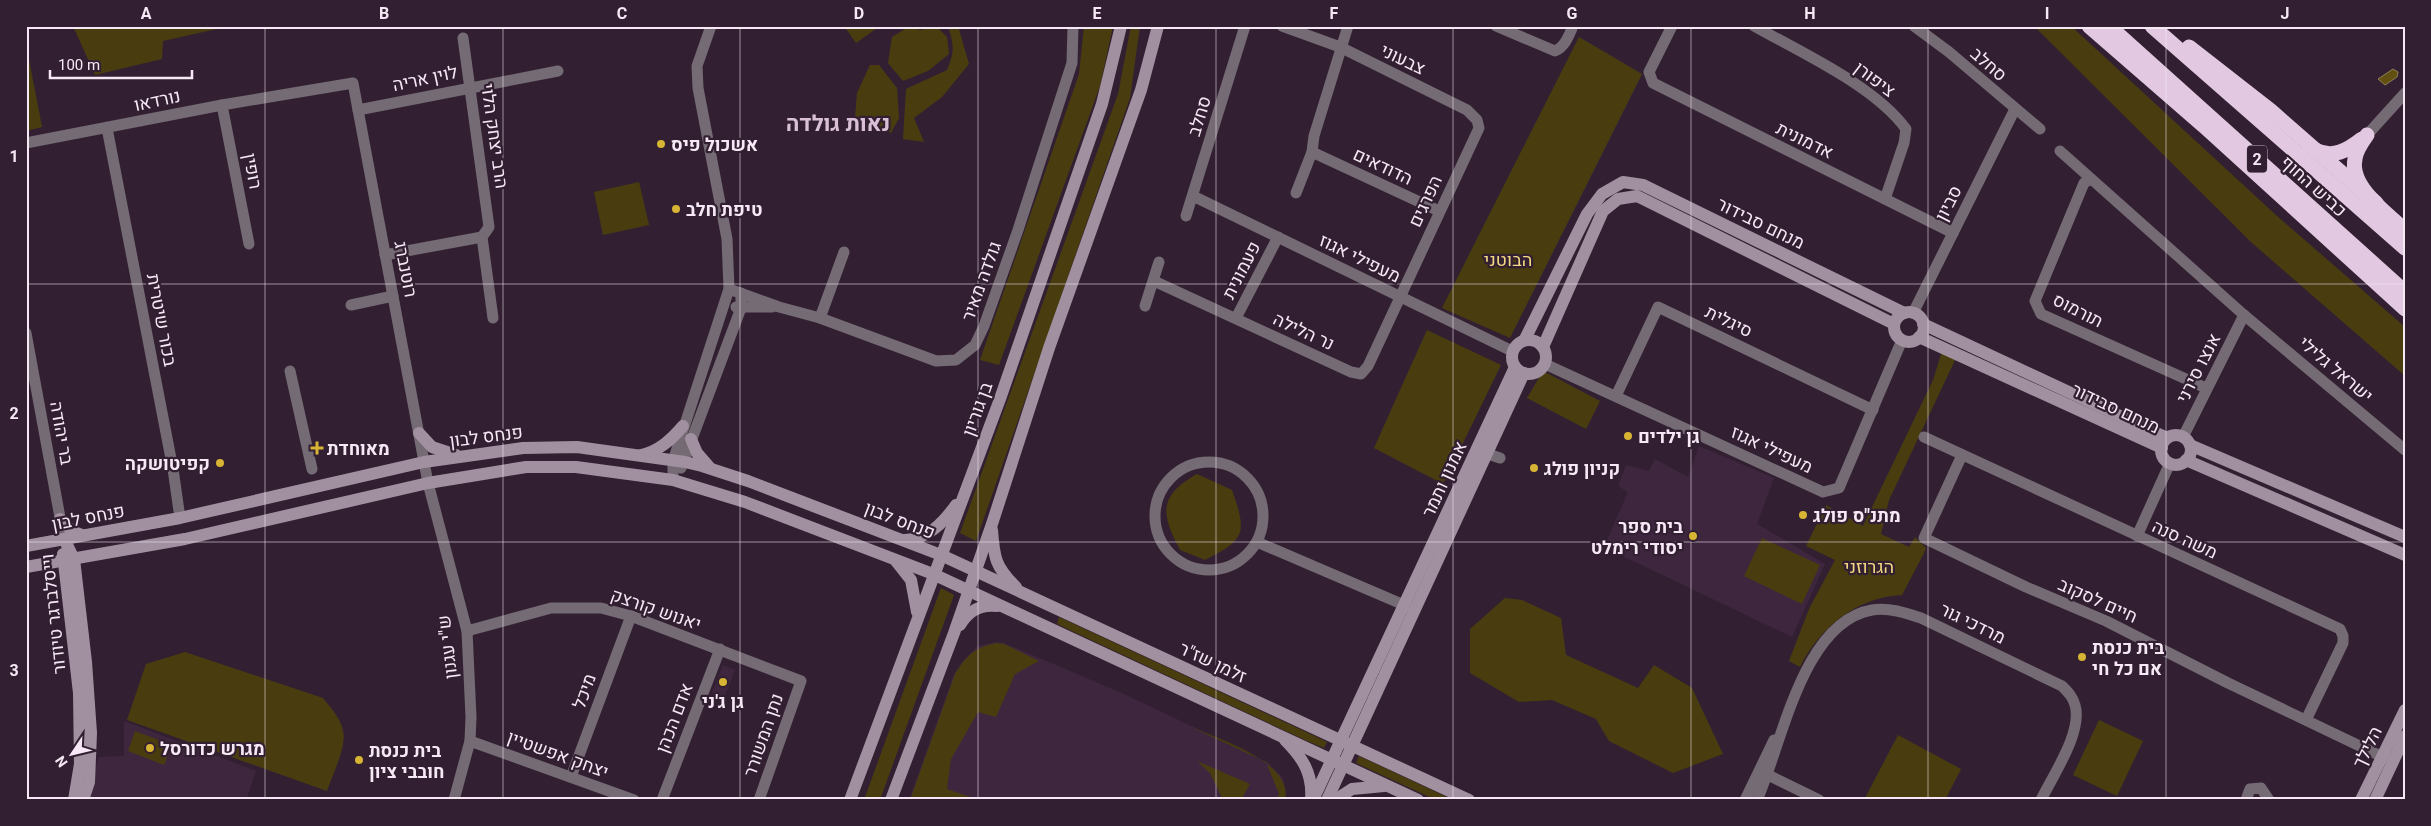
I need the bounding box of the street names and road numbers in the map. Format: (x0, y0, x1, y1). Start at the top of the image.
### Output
street label: צבעוני (1377, 39, 1429, 79)
street label: סחלב (1967, 43, 2011, 85)
street label: ציפורן (1850, 57, 1900, 101)
street label: לוין אריה (391, 61, 459, 95)
street label: הרב יצחק הלוי (477, 82, 513, 190)
street label: נורדאו (132, 85, 182, 115)
street label: סחלב (1183, 93, 1215, 139)
street label: אדמונית (1773, 117, 1837, 163)
street label: הדודאים (1350, 143, 1416, 189)
road number: 2 (2247, 146, 2267, 172)
street label: רופין (239, 151, 267, 191)
street label: כביש החוף (2277, 151, 2351, 221)
street label: הפרגים (1404, 172, 1446, 230)
street label: סביון (1930, 182, 1966, 224)
street label: מנחם סבידור (1714, 193, 1808, 253)
street label: מעפילי אגוז (1316, 229, 1404, 287)
street label: גולדה מאיר (957, 238, 1005, 324)
street label: פעמונית (1218, 238, 1264, 302)
street label: רוטנברג (390, 239, 422, 299)
street label: בכור שיטרית (143, 272, 181, 369)
street label: תורמוס (2049, 288, 2107, 332)
street label: סיגלית (1702, 301, 1756, 341)
street label: נר הלילה (1270, 308, 1338, 354)
street label: אנצו סירני (2172, 330, 2224, 406)
street label: ישראל גלילי (2295, 332, 2377, 406)
street label: מנחם סבידור (2069, 378, 2163, 438)
street label: בן גוריון (958, 379, 997, 439)
street label: בר יהודה (46, 400, 78, 467)
street label: פנחס לבון (448, 421, 524, 451)
street label: מעפילי אגוז (1728, 421, 1816, 477)
street label: אמנון ותמר (1417, 438, 1471, 520)
street label: פנחס לבון (862, 497, 938, 543)
street label: פנחס לבון (50, 500, 126, 534)
street label: משה סנה (2149, 515, 2221, 563)
street label: וייסלברגר טיודור (36, 553, 70, 675)
street label: חיים לסקוב (2055, 573, 2141, 627)
street label: יאנוש קורצק (608, 584, 704, 634)
street label: מרדכי גור (1937, 598, 2009, 648)
street label: ש"י עגנון (433, 614, 461, 680)
street label: זלמן שז"ר (1176, 637, 1250, 687)
street label: מיכל (568, 671, 600, 711)
street label: אדם הכהן (651, 680, 697, 756)
street label: נתן המשורר (739, 691, 787, 779)
street label: הלילך (2348, 723, 2386, 771)
street label: יצחק אפשטיין (505, 726, 611, 782)

